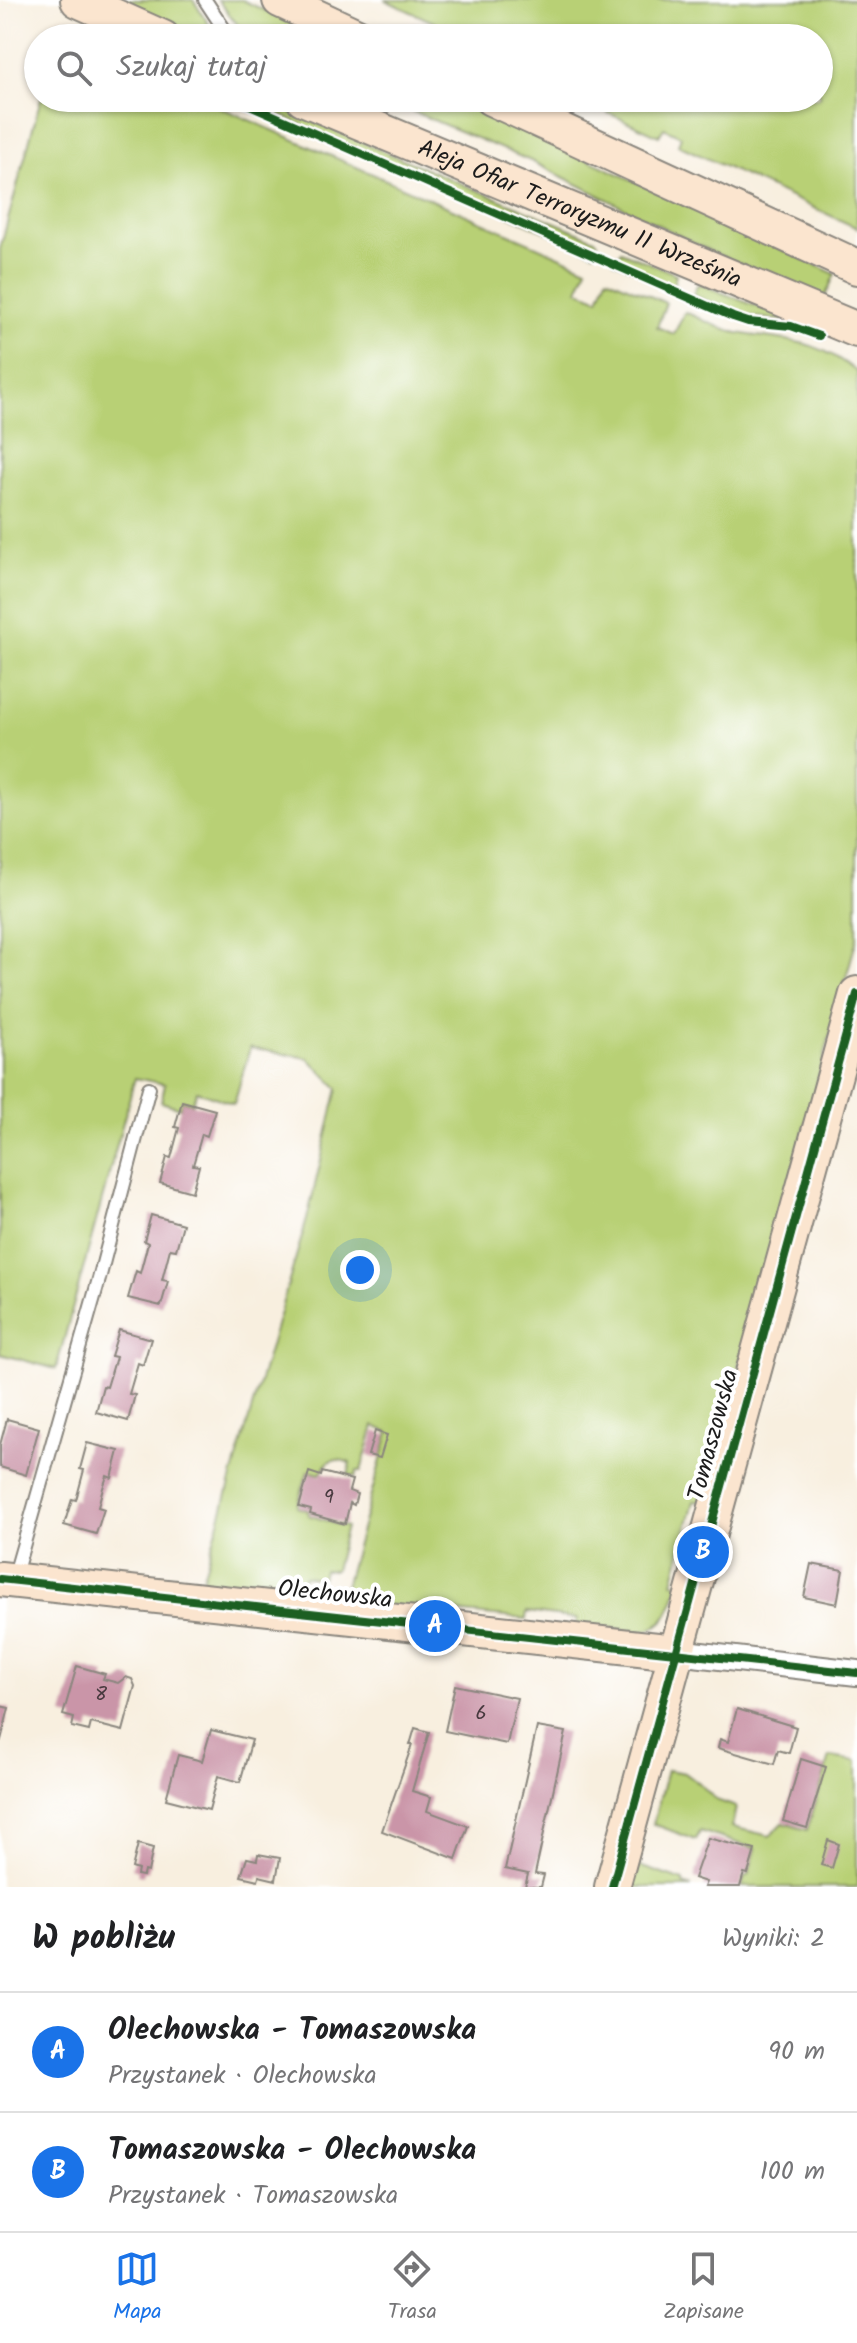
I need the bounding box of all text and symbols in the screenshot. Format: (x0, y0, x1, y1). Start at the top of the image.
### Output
search box (24, 24, 833, 112)
text: Szukaj tutaj (116, 44, 267, 92)
icon: search (52, 46, 96, 90)
street label: Aleja Ofiar Terroryzmu 11 Września (412, 129, 748, 299)
your location (340, 1250, 380, 1290)
street label: Tomaszowska (678, 1365, 750, 1505)
house number: 9 (324, 1482, 334, 1514)
pin: B (677, 1522, 729, 1582)
street label: Olechowska (276, 1570, 394, 1620)
pin: A (409, 1596, 461, 1656)
house number: 8 (95, 1679, 108, 1711)
house number: 6 (475, 1698, 487, 1730)
text: W pobliżu (32, 1912, 175, 1966)
text: Wyniki: 2 (722, 1918, 825, 1960)
text: Olechowska - Tomaszowska (108, 2007, 476, 2055)
text: A (50, 2031, 66, 2073)
text: 90 m (768, 2031, 825, 2073)
text: Przystanek · Olechowska (108, 2055, 377, 2097)
text: Tomaszowska - Olechowska (108, 2127, 476, 2175)
text: B (50, 2151, 66, 2193)
text: 100 m (760, 2151, 825, 2193)
text: Przystanek · Tomaszowska (108, 2175, 398, 2217)
tab: Mapa (113, 2247, 162, 2330)
tab: Trasa (388, 2247, 437, 2330)
tab: Zapisane (663, 2247, 744, 2330)

